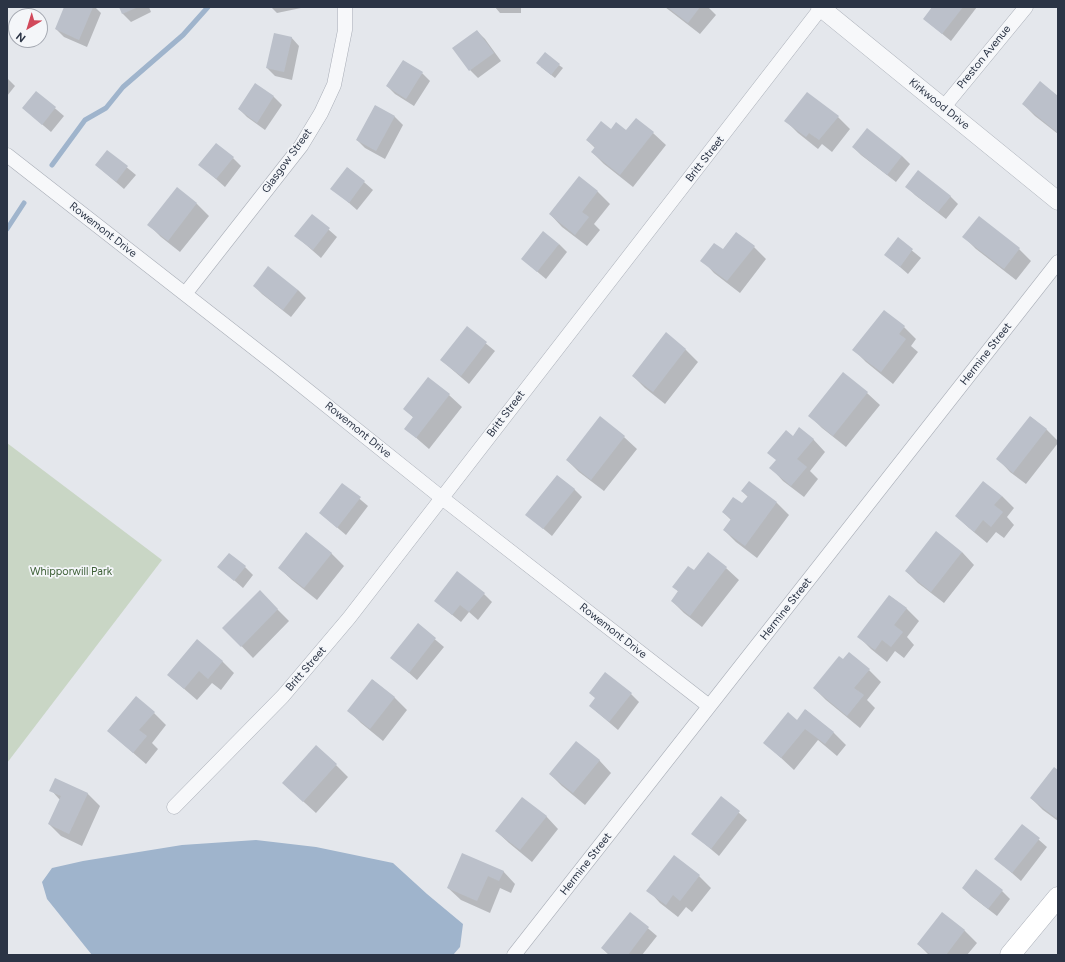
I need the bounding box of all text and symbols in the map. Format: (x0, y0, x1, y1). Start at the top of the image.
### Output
north arrow (8, 8, 48, 48)
street label: Preston Avenue (954, 23, 1014, 91)
text: N (14, 29, 28, 45)
street label: Kirkwood Drive (906, 76, 972, 132)
street label: Glasgow Street (259, 126, 315, 196)
street label: Britt Street (683, 133, 727, 185)
street label: Rowemont Drive (67, 200, 139, 260)
street label: Hermine Street (958, 320, 1014, 388)
street label: Britt Street (484, 388, 528, 440)
street label: Rowemont Drive (322, 399, 394, 461)
park label: Whipporwill Park (30, 565, 112, 579)
street label: Hermine Street (758, 575, 814, 643)
street label: Rowemont Drive (577, 601, 649, 661)
street label: Britt Street (283, 644, 329, 694)
street label: Hermine Street (558, 830, 614, 898)

